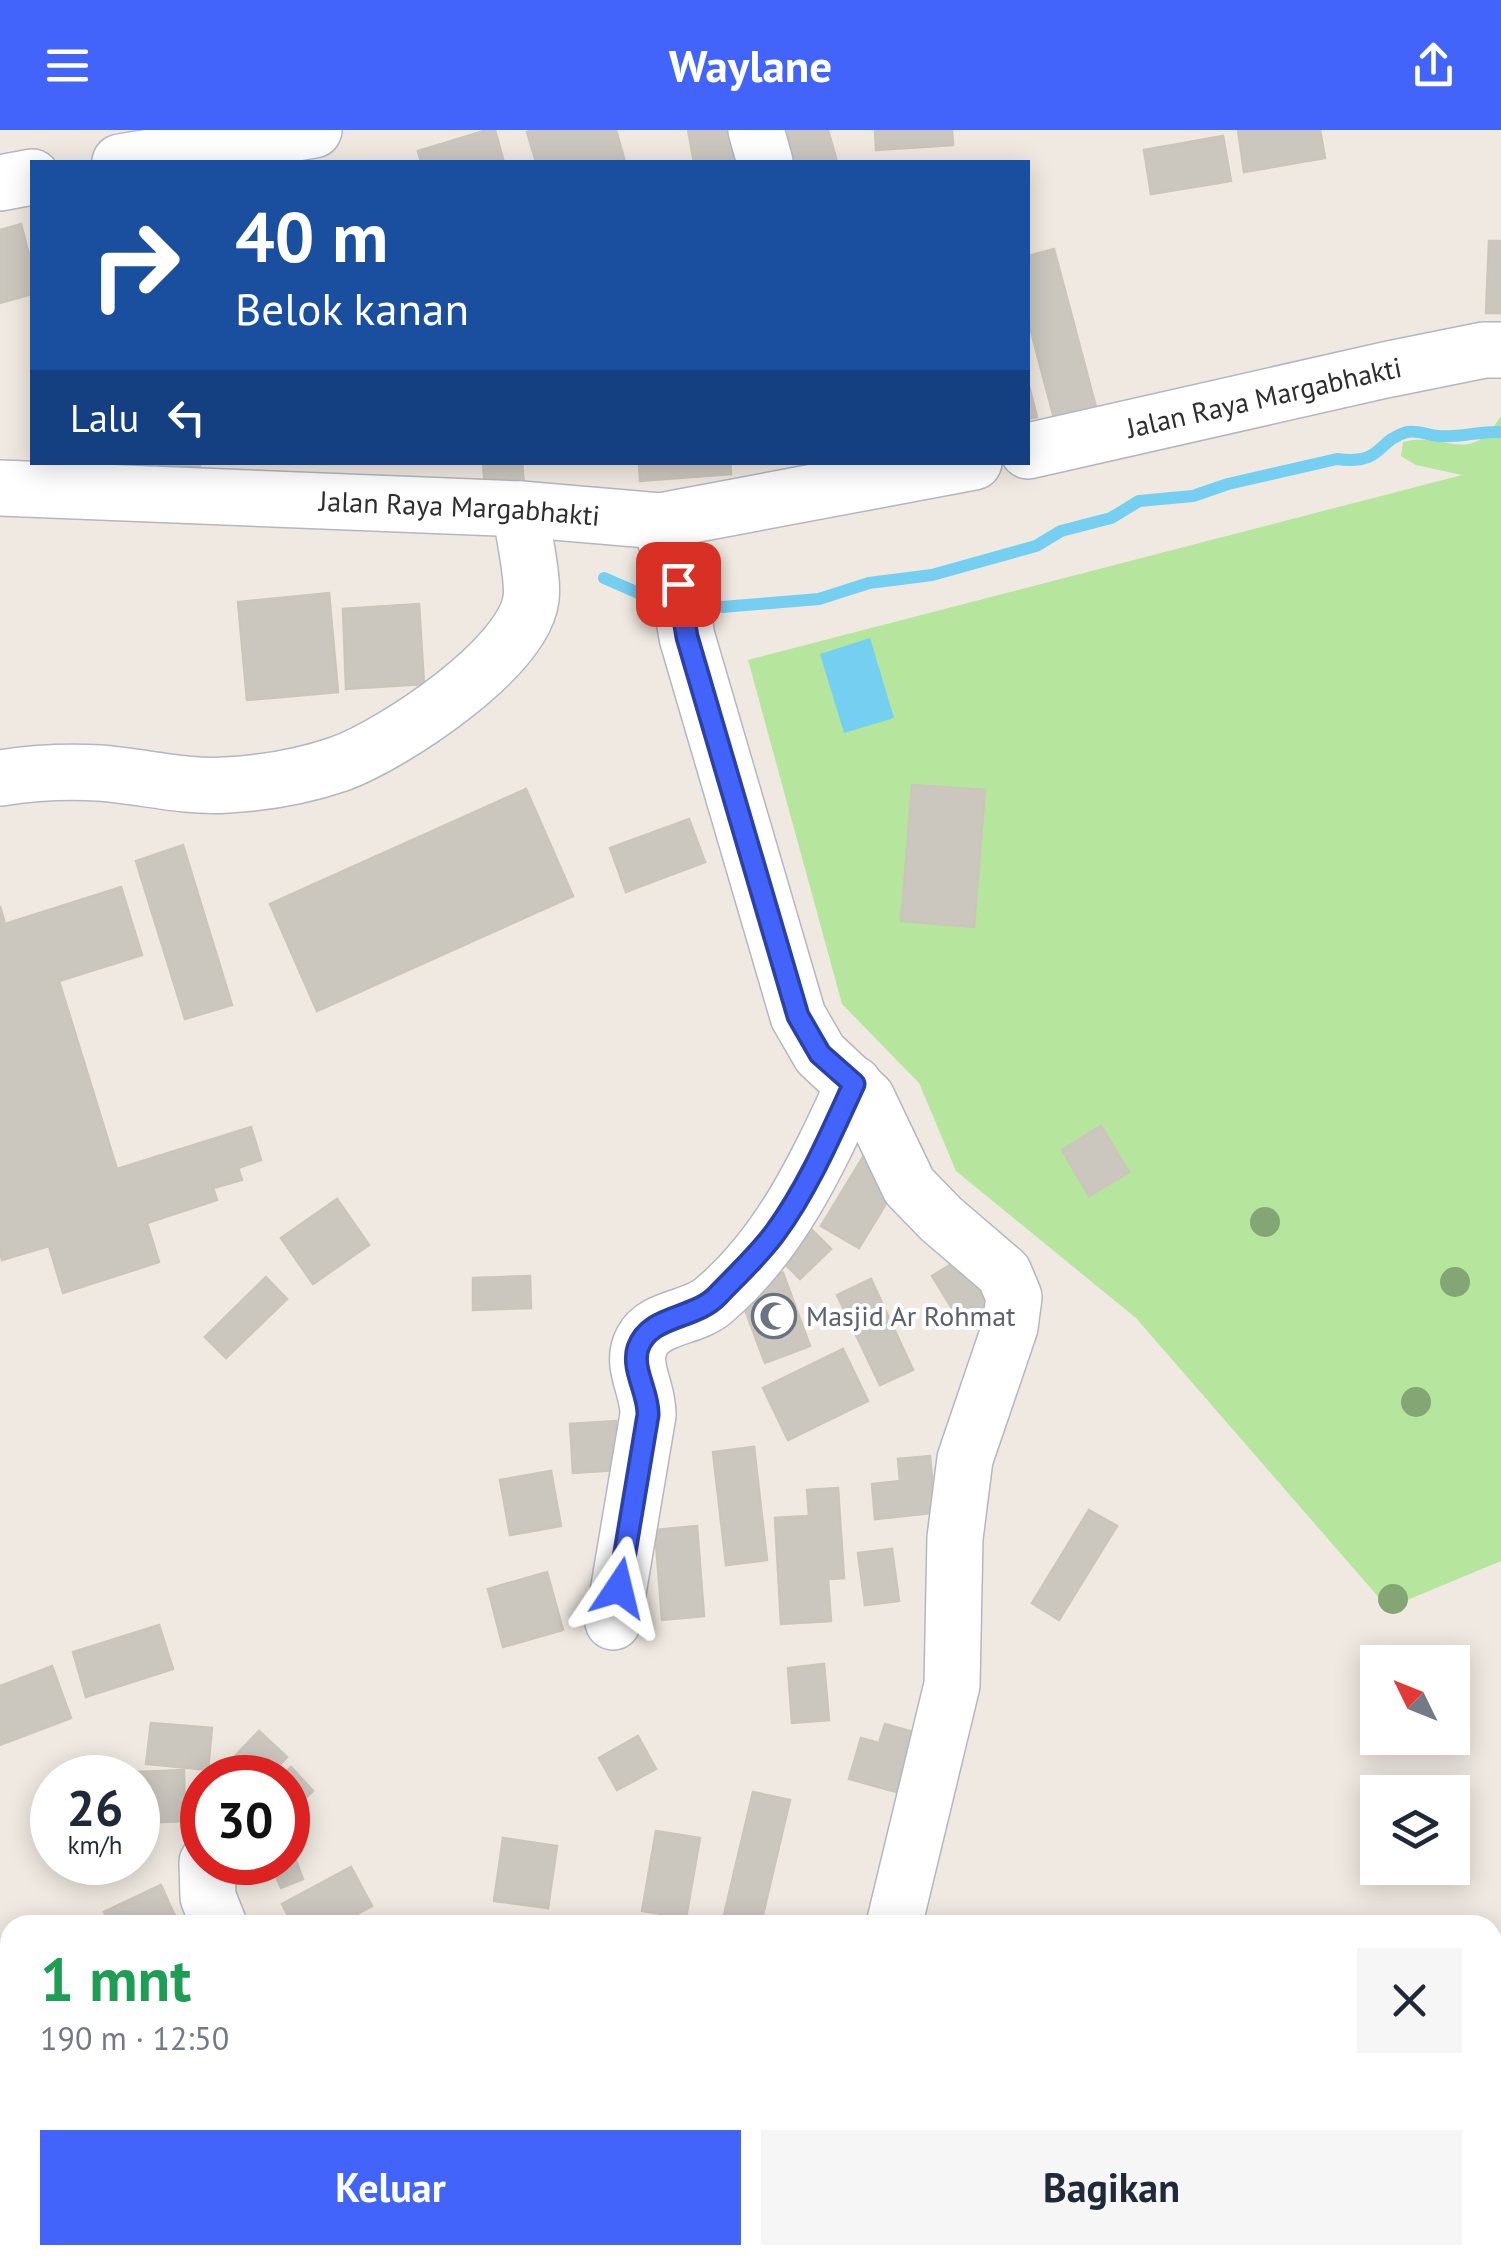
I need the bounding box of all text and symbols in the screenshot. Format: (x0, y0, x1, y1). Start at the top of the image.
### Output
text: Waylane (669, 36, 832, 94)
icon: menu (40, 38, 95, 93)
icon: share (1406, 38, 1461, 93)
text: 40 m (235, 191, 388, 281)
icon: right (70, 200, 200, 330)
text: Belok kanan (235, 279, 469, 337)
street label: Jalan Raya Margabhakti (1122, 348, 1405, 446)
icon: left (159, 390, 214, 445)
text: Lalu (70, 393, 139, 442)
street label: Jalan Raya Margabhakti (318, 482, 601, 534)
pin (636, 542, 721, 627)
icon: arrive (651, 557, 706, 612)
mosque icon: Masjid Ar Rohmat (751, 1293, 797, 1339)
place label: Masjid Ar Rohmat (806, 1297, 1016, 1334)
position arrow (567, 1536, 671, 1640)
north arrow (1360, 1645, 1470, 1755)
map controls (1360, 1645, 1470, 1885)
speed limit sign: 30 (180, 1755, 310, 1885)
text: 26 (67, 1775, 123, 1840)
button: layers (1360, 1775, 1470, 1885)
text: km/h (68, 1829, 122, 1861)
text: 1 mnt (40, 1940, 191, 2018)
button: close (1357, 1948, 1462, 2053)
text: 190 m · 12:50 (40, 2017, 229, 2059)
button: Keluar (40, 2130, 741, 2245)
button: Bagikan (761, 2130, 1462, 2245)

